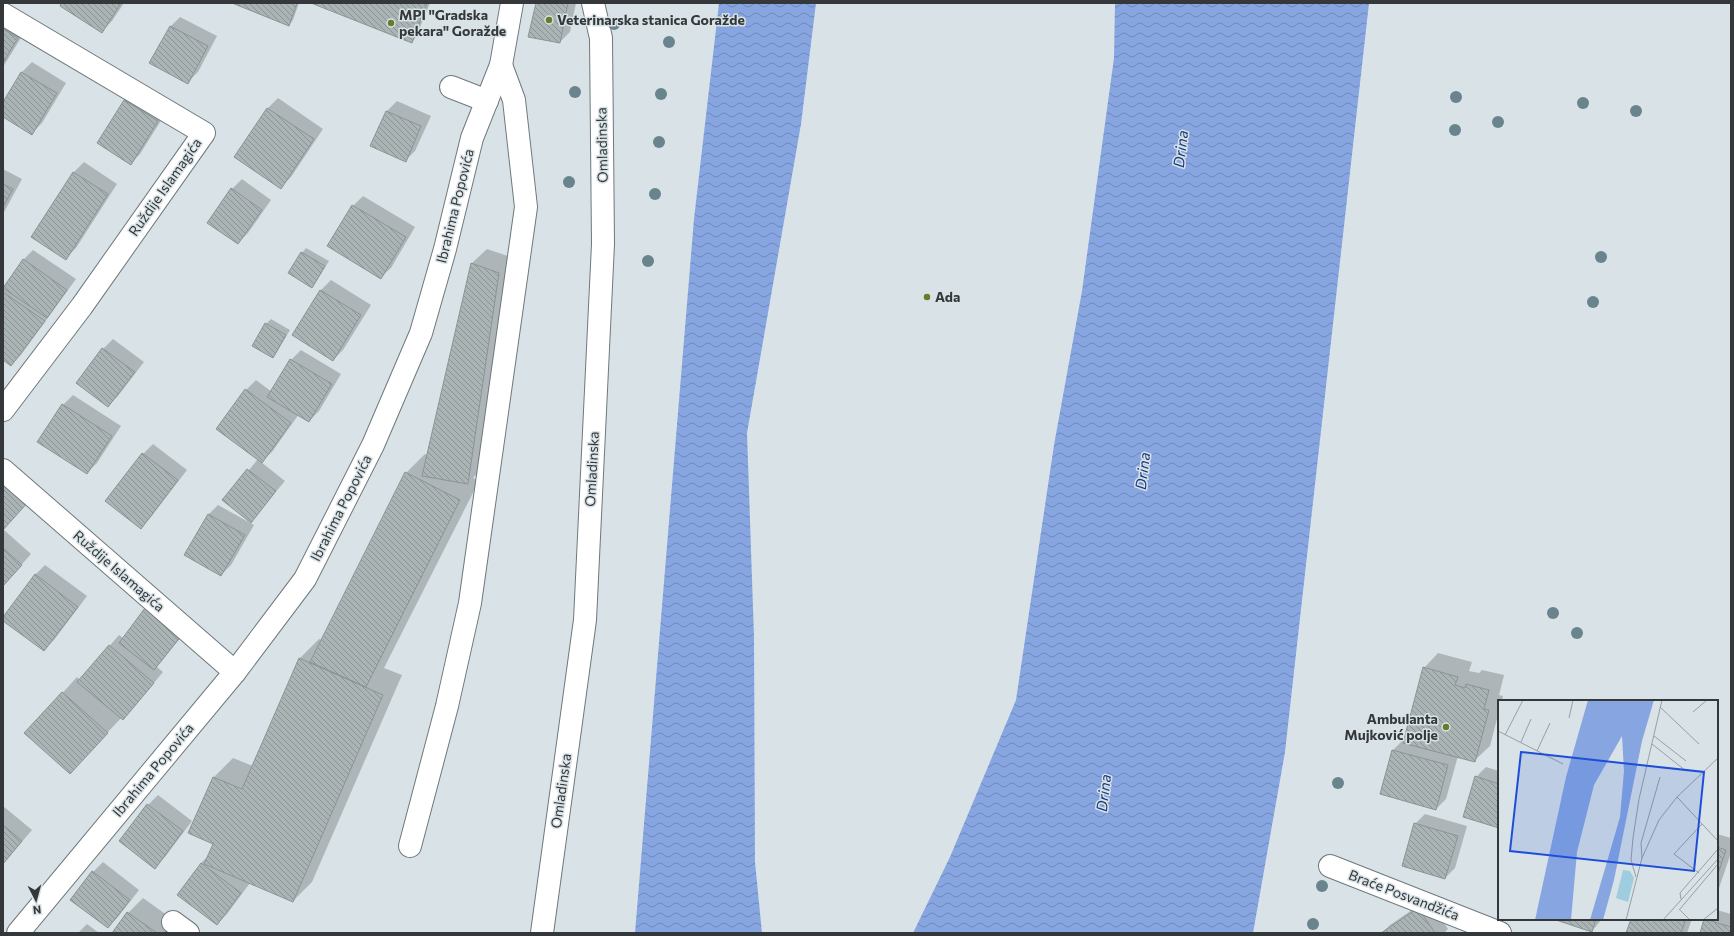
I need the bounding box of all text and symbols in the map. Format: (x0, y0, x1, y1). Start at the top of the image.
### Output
place label: MPI "Gradska pekara" Goražde (399, 6, 506, 39)
place label: Veterinarska stanica Goražde (557, 11, 745, 28)
marker: Veterinarska stanica Goražde (544, 15, 554, 25)
marker: MPI "Gradska pekara" Goražde (386, 18, 396, 28)
street label: Omladinska (592, 107, 611, 183)
water label: Drina (1169, 129, 1191, 169)
street label: Ruždije Islamagića (124, 135, 205, 239)
street label: Ibrahima Popovića (432, 147, 477, 265)
place label: Ada (935, 288, 960, 305)
marker: Ada (922, 292, 932, 302)
street label: Omladinska (581, 431, 602, 507)
water label: Drina (1131, 451, 1153, 491)
street label: Ibrahima Popovića (306, 452, 375, 564)
street label: Ruždije Islamagića (70, 526, 169, 615)
inset map (1498, 700, 1718, 920)
place label: Ambulanta Mujković polje (1344, 710, 1438, 743)
street label: Ibrahima Popovića (108, 719, 197, 820)
marker: Ambulanta Mujković polje (1441, 722, 1451, 732)
street label: Omladinska (547, 752, 574, 830)
water label: Drina (1092, 773, 1114, 813)
street label: Braće Posvandžića (1346, 866, 1462, 923)
north arrow (16, 880, 56, 920)
text: N (32, 904, 42, 917)

